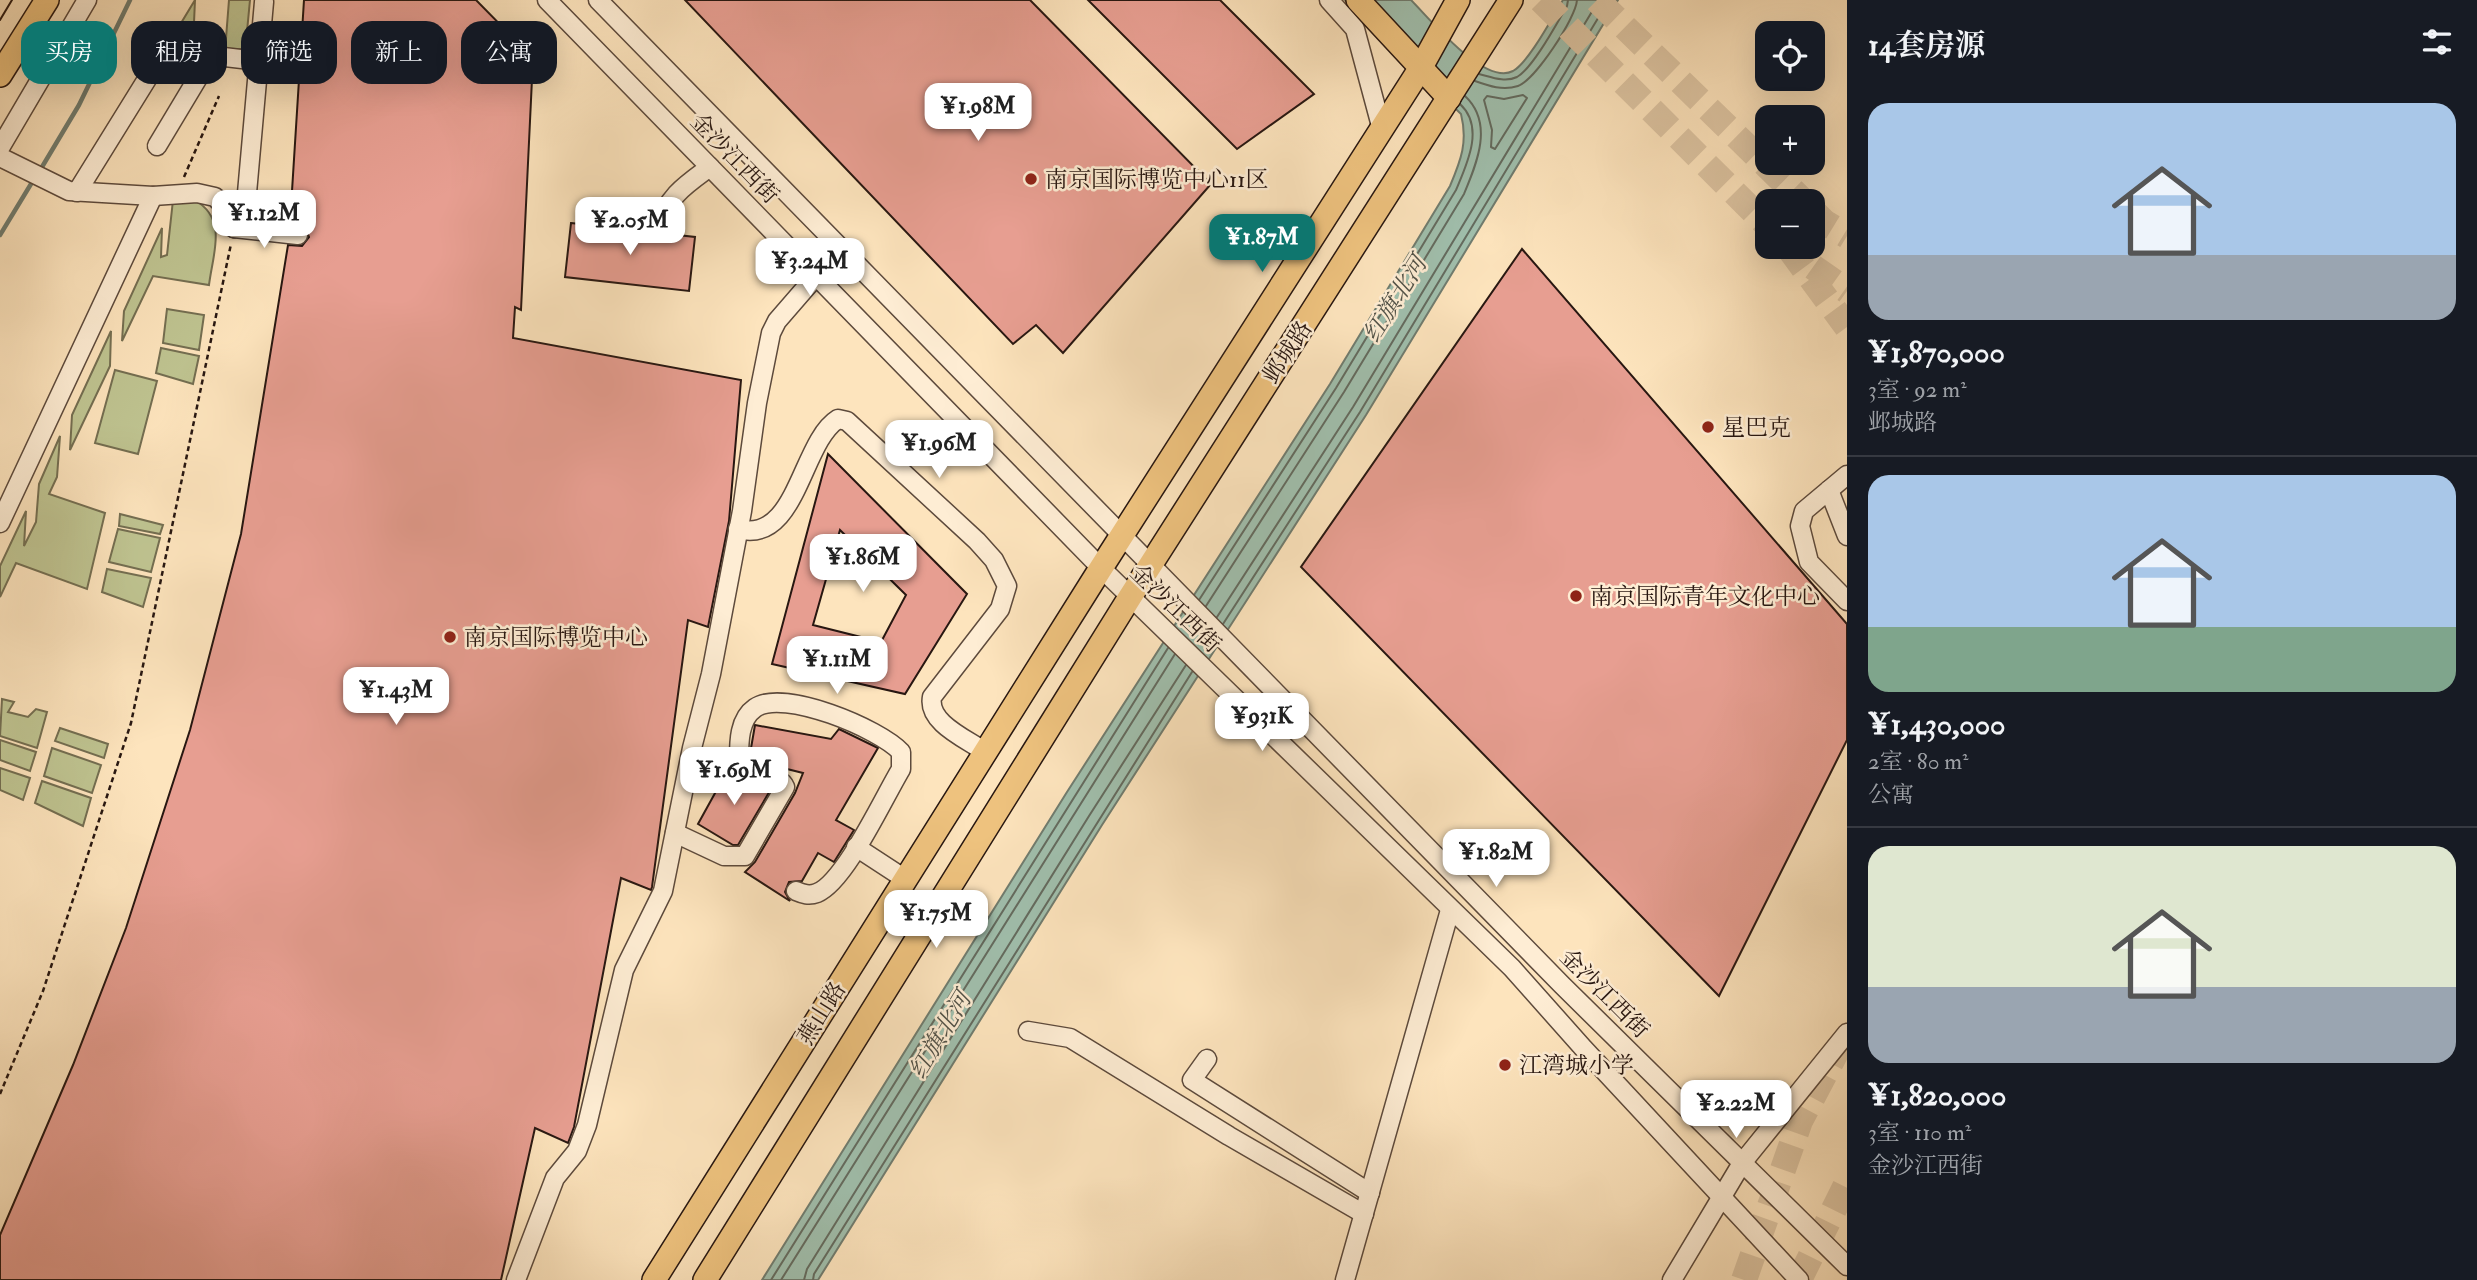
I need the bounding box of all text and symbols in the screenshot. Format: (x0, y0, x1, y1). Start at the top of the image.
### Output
chip: 买房 (21, 21, 117, 84)
chip: 租房 (131, 21, 227, 84)
chip: 筛选 (241, 21, 337, 84)
chip: 新上 (351, 21, 447, 84)
chip: 公寓 (461, 21, 557, 84)
map controls (1755, 21, 1825, 259)
button: locate (1755, 21, 1825, 91)
icon: filters (2418, 23, 2456, 61)
text: 14套房源 (1868, 27, 1985, 64)
pin: ¥1.98M (921, 83, 1035, 143)
text: ¥1.98M (941, 91, 1015, 120)
button: + (1755, 105, 1825, 175)
street label: 金沙江西街 (684, 107, 785, 210)
icon: home (2099, 148, 2225, 274)
place label: 南京国际博览中心11区 (1045, 165, 1268, 194)
marker: 南京国际博览中心11区 (1023, 171, 1039, 187)
button: − (1755, 189, 1825, 259)
pin: ¥1.12M (207, 190, 321, 250)
text: ¥1.12M (228, 198, 300, 227)
pin: ¥2.05M (573, 198, 687, 257)
text: ¥2.05M (591, 205, 669, 234)
pin: ¥1.87M (1205, 215, 1319, 274)
text: ¥1.87M (1225, 222, 1299, 251)
pin: ¥3.24M (753, 238, 867, 298)
text: ¥3.24M (772, 246, 848, 275)
water label: 红旗北河 (1357, 247, 1436, 348)
street label: 邺城路 (1256, 315, 1318, 389)
text: ¥1,870,000 (1868, 334, 2005, 371)
text: 3室 · 92 m² (1868, 375, 1967, 404)
text: 邺城路 (1868, 408, 1937, 437)
place label: 星巴克 (1722, 413, 1791, 442)
marker: 星巴克 (1700, 419, 1716, 435)
pin: ¥1.96M (882, 420, 996, 480)
text: ¥1.96M (901, 428, 977, 457)
icon: home (2099, 520, 2225, 646)
pin: ¥1.86M (806, 534, 920, 594)
text: ¥1.86M (826, 542, 900, 571)
street label: 金沙江西街 (1124, 558, 1227, 659)
place label: 南京国际青年文化中心 (1590, 582, 1820, 611)
marker: 南京国际青年文化中心 (1568, 588, 1584, 604)
place label: 南京国际博览中心 (464, 623, 648, 652)
marker: 南京国际博览中心 (442, 629, 458, 645)
pin: ¥1.11M (780, 636, 894, 696)
text: ¥1.11M (803, 644, 871, 673)
pin: ¥1.43M (339, 668, 453, 727)
text: ¥1.43M (359, 675, 433, 704)
pin: ¥931K (1213, 694, 1311, 753)
text: ¥931K (1231, 701, 1293, 730)
text: ¥1,430,000 (1868, 706, 2005, 743)
text: 2室 · 80 m² (1868, 747, 1969, 776)
pin: ¥1.69M (677, 748, 791, 807)
text: ¥1.69M (696, 755, 772, 784)
text: 公寓 (1868, 780, 1914, 809)
pin: ¥1.82M (1439, 830, 1553, 889)
text: ¥1.82M (1459, 837, 1533, 866)
pin: ¥1.75M (879, 890, 993, 950)
icon: home (2099, 891, 2225, 1017)
text: ¥1.75M (900, 898, 972, 927)
street label: 金沙江西街 (1554, 942, 1656, 1044)
street label: 燕山路 (791, 976, 852, 1050)
water label: 红旗北河 (902, 983, 980, 1084)
place label: 江湾城小学 (1519, 1051, 1634, 1080)
marker: 江湾城小学 (1497, 1057, 1513, 1073)
text: ¥1,820,000 (1868, 1077, 2006, 1114)
pin: ¥2.22M (1679, 1080, 1793, 1140)
text: ¥2.22M (1697, 1088, 1775, 1117)
text: 3室 · 110 m² (1868, 1118, 1971, 1147)
text: 金沙江西街 (1868, 1151, 1983, 1180)

